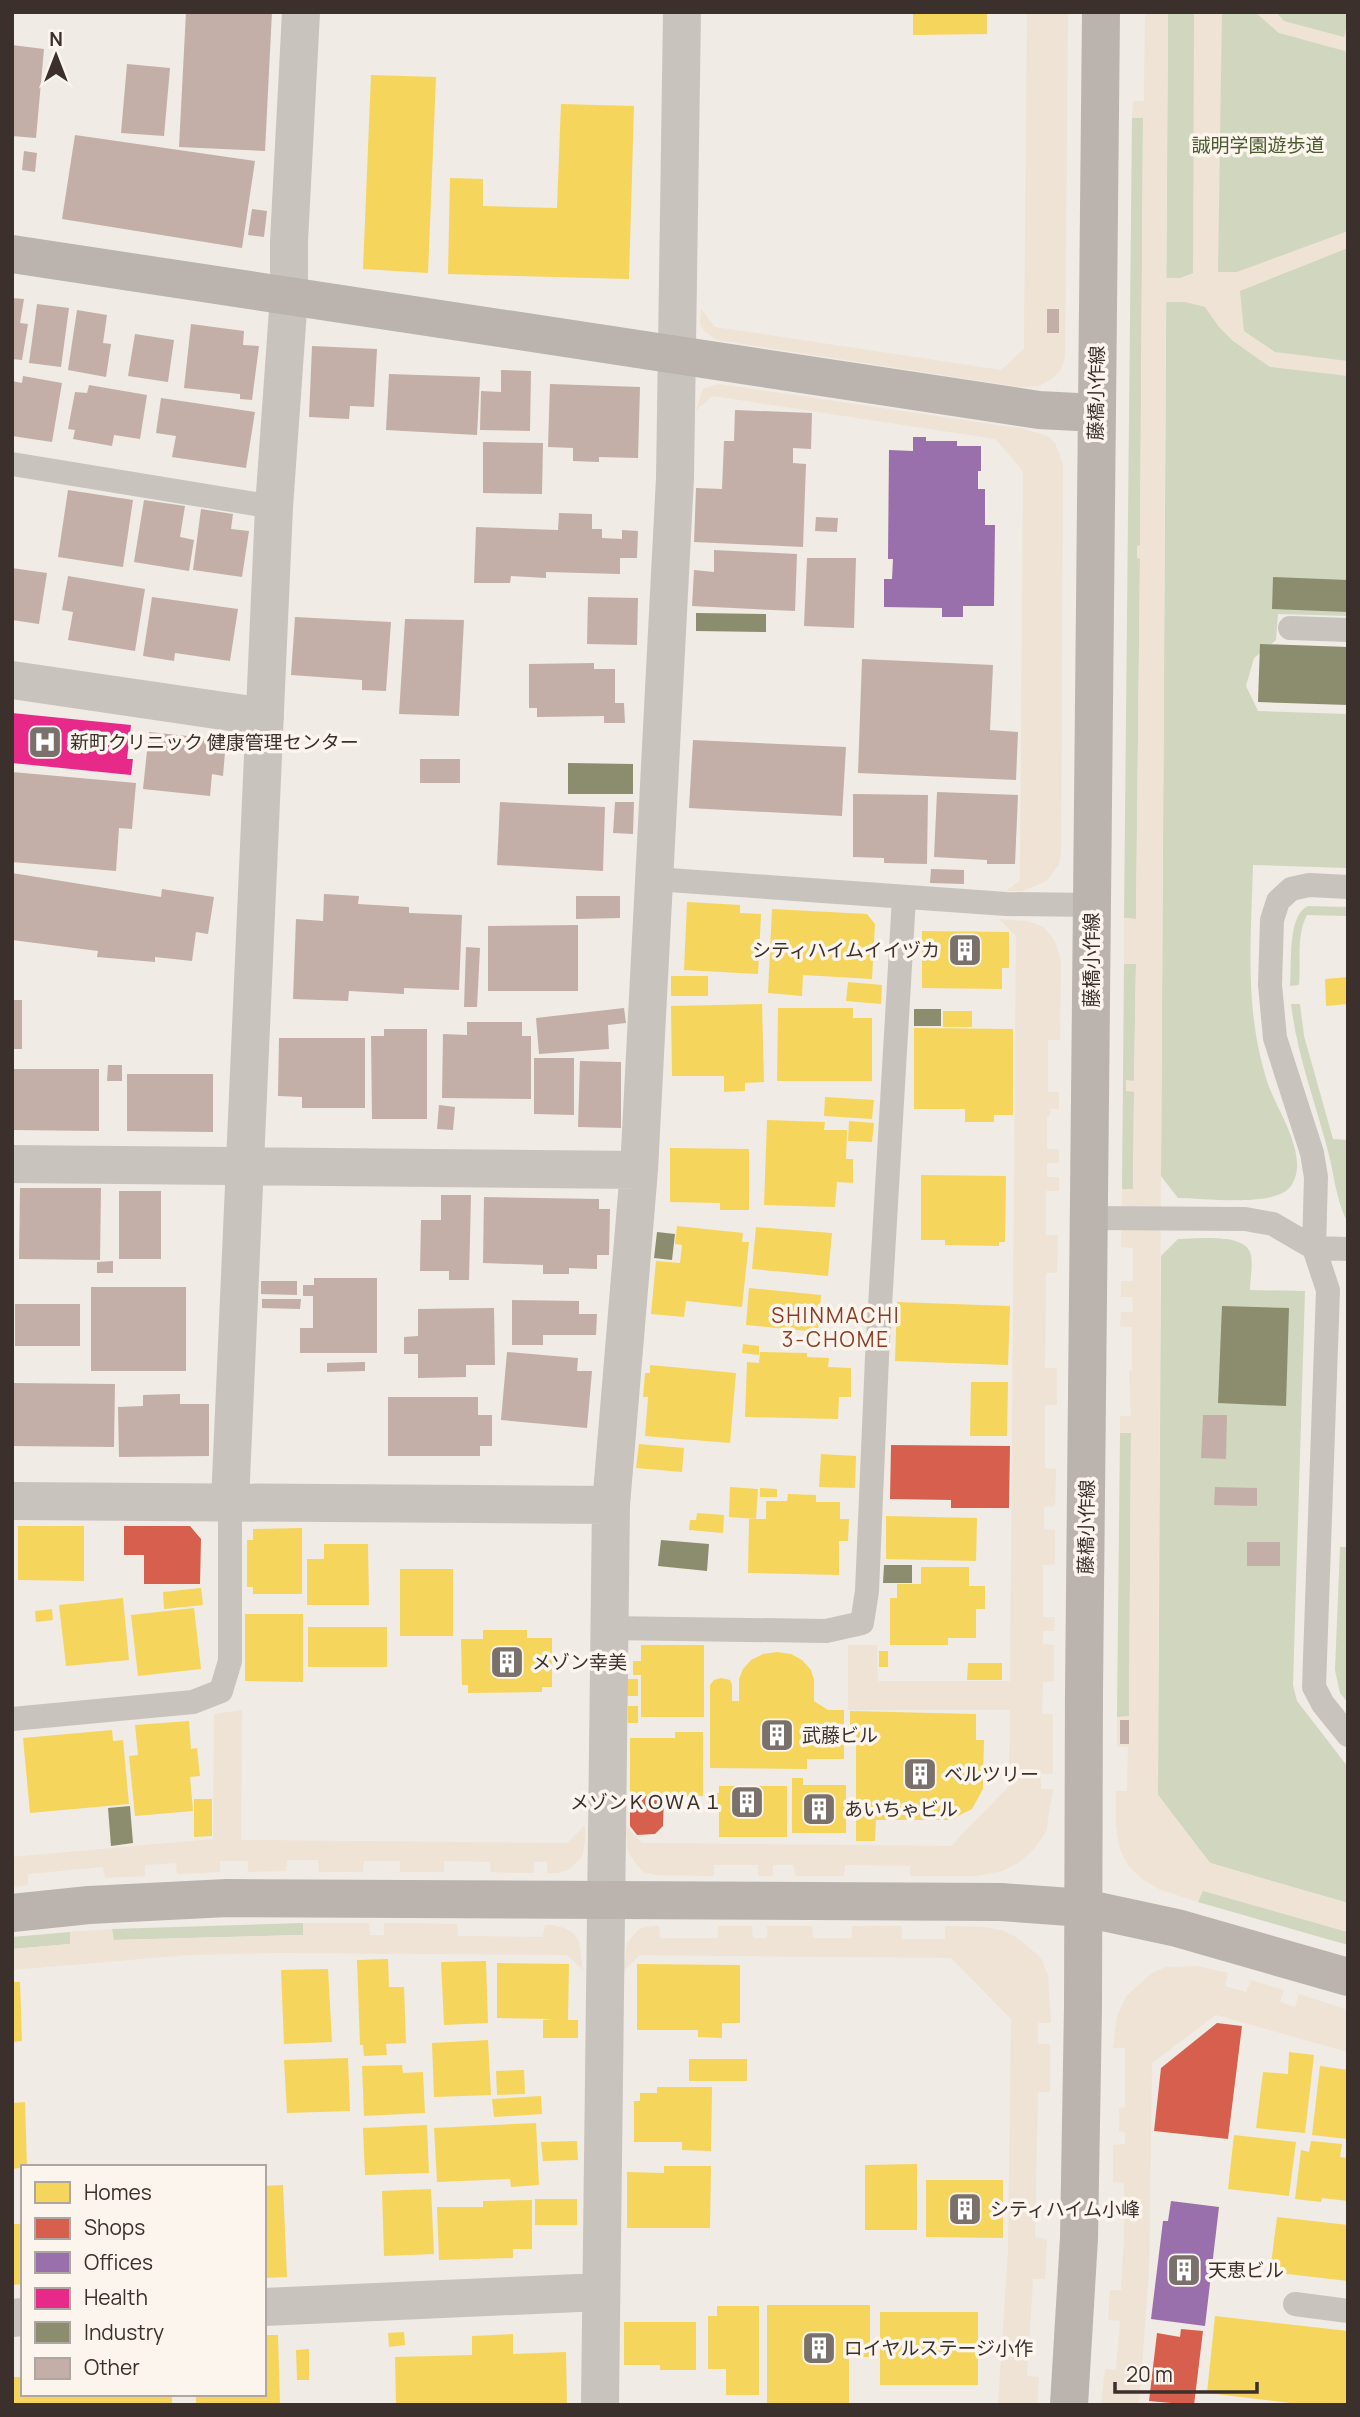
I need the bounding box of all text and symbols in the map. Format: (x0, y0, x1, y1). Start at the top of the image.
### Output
north arrow (21, 21, 91, 91)
text: N (49, 26, 63, 52)
park label: 誠明学園遊歩道 (1191, 132, 1325, 158)
street label: 藤橋小作線 (1082, 345, 1110, 441)
hospital icon: 新町クリニック 健康管理センター (26, 723, 64, 761)
place label: 新町クリニック 健康管理センター (70, 729, 359, 755)
street label: 藤橋小作線 (1078, 912, 1104, 1008)
building icon: シティハイムイイヅカ (946, 931, 984, 969)
place label: シティハイムイイヅカ (752, 937, 940, 963)
district label: SHINMACHI 3-CHOME (771, 1301, 901, 1353)
street label: 藤橋小作線 (1072, 1479, 1100, 1575)
building icon: メゾン幸美 (488, 1643, 526, 1681)
place label: メゾン幸美 (532, 1649, 627, 1675)
building icon: 武藤ビル (758, 1716, 796, 1754)
place label: 武藤ビル (802, 1722, 878, 1748)
building icon: ベルツリー (901, 1755, 939, 1793)
place label: ベルツリー (944, 1761, 1039, 1787)
building icon: メゾンＫＯＷＡ１ (728, 1783, 766, 1821)
place label: メゾンＫＯＷＡ１ (570, 1789, 722, 1815)
building icon: あいちゃビル (800, 1790, 838, 1828)
place label: あいちゃビル (844, 1796, 958, 1822)
legend (21, 2165, 266, 2396)
text: Homes (84, 2178, 152, 2206)
building icon: シティハイム小峰 (946, 2190, 984, 2228)
place label: シティハイム小峰 (990, 2196, 1140, 2222)
text: Shops (84, 2213, 145, 2241)
text: Offices (84, 2248, 153, 2276)
building icon: 天恵ビル (1165, 2251, 1203, 2289)
place label: 天恵ビル (1208, 2257, 1284, 2283)
text: Health (84, 2283, 148, 2311)
text: Industry (84, 2318, 164, 2346)
building icon: ロイヤルステージ小作 (800, 2329, 838, 2367)
place label: ロイヤルステージ小作 (844, 2335, 1033, 2361)
scale bar (1115, 2350, 1257, 2394)
text: Other (84, 2353, 140, 2381)
text: 20 m (1126, 2360, 1173, 2388)

